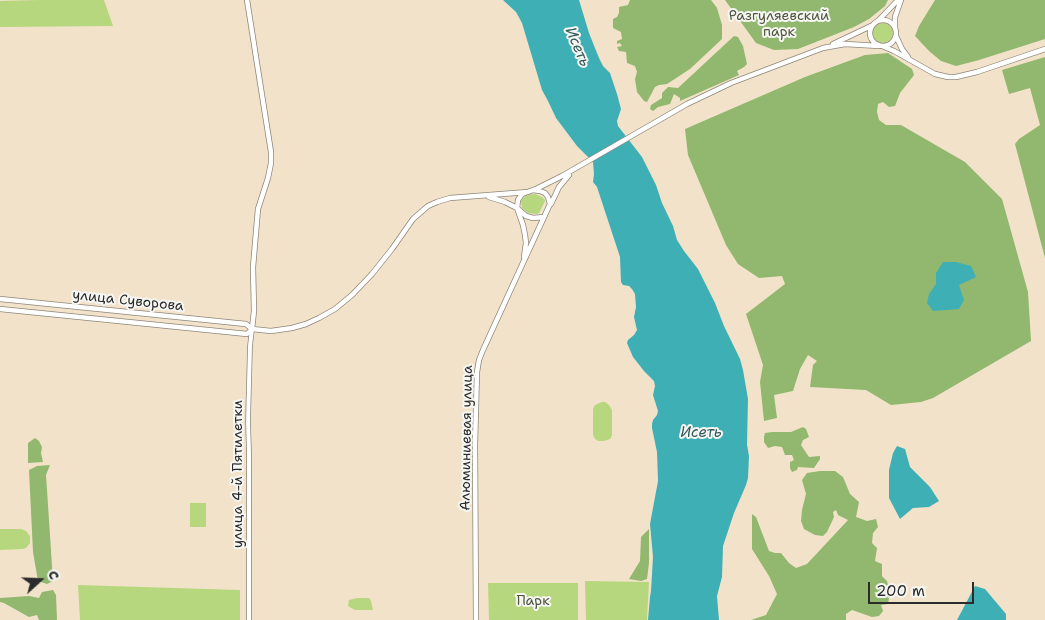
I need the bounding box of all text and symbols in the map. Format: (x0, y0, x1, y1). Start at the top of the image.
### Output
park label: Разгуляевский парк (729, 8, 829, 40)
water label: Исеть (561, 24, 593, 70)
street label: улица Суворова (72, 287, 184, 315)
street label: Алюминиевая улица (457, 365, 477, 511)
street label: улица 4-й Пятилетки (230, 400, 246, 548)
water label: Исеть (680, 424, 722, 442)
north arrow (15, 555, 65, 605)
text: С (44, 568, 64, 582)
scale bar (870, 572, 976, 604)
text: 200 m (876, 581, 925, 601)
park label: Парк (516, 593, 550, 609)

